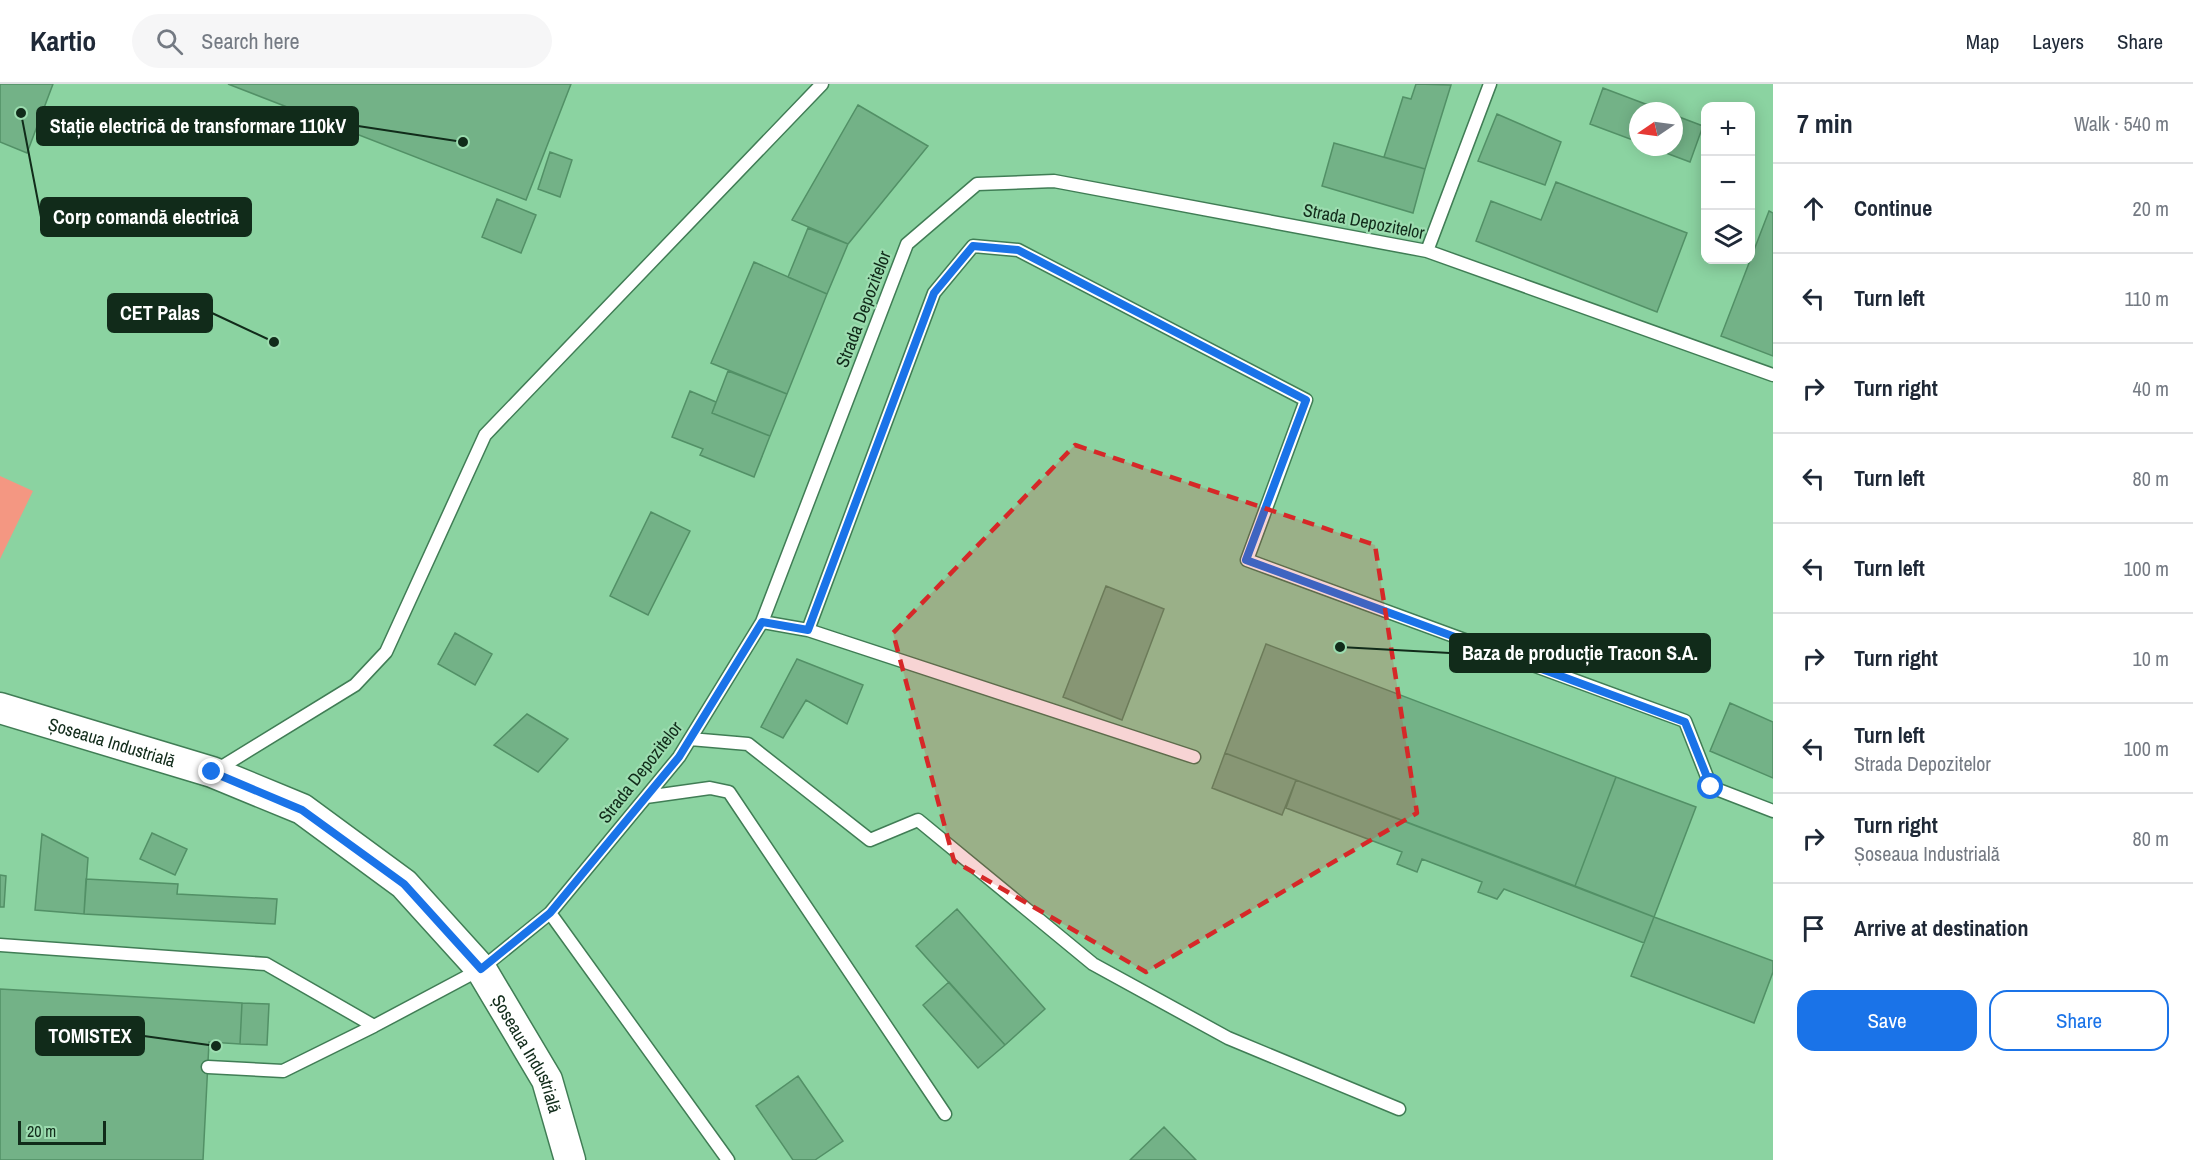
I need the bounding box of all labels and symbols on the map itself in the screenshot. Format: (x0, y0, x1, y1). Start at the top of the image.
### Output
north arrow (1629, 102, 1683, 156)
callout: Stație electrică de transformare 110kV (37, 107, 358, 145)
text: Stație electrică de transformare 110kV (50, 112, 346, 139)
street label: Strada Depozitelor (1301, 197, 1427, 245)
callout: Corp comandă electrică (41, 198, 251, 236)
text: Corp comandă electrică (53, 203, 239, 230)
street label: Strada Depozitelor (829, 247, 897, 371)
callout: CET Palas (108, 294, 212, 332)
text: CET Palas (120, 299, 200, 326)
callout: Baza de producție Tracon S.A. (1450, 634, 1710, 672)
text: Baza de producție Tracon S.A. (1462, 639, 1698, 666)
street label: Șoseaua Industrială (45, 711, 179, 773)
street label: Strada Depozitelor (592, 716, 688, 828)
route end (198, 758, 224, 784)
route start (1697, 773, 1723, 799)
street label: Șoseaua Industrială (486, 989, 568, 1116)
callout: TOMISTEX (36, 1017, 144, 1055)
text: TOMISTEX (48, 1022, 132, 1049)
scale bar (18, 1118, 106, 1146)

